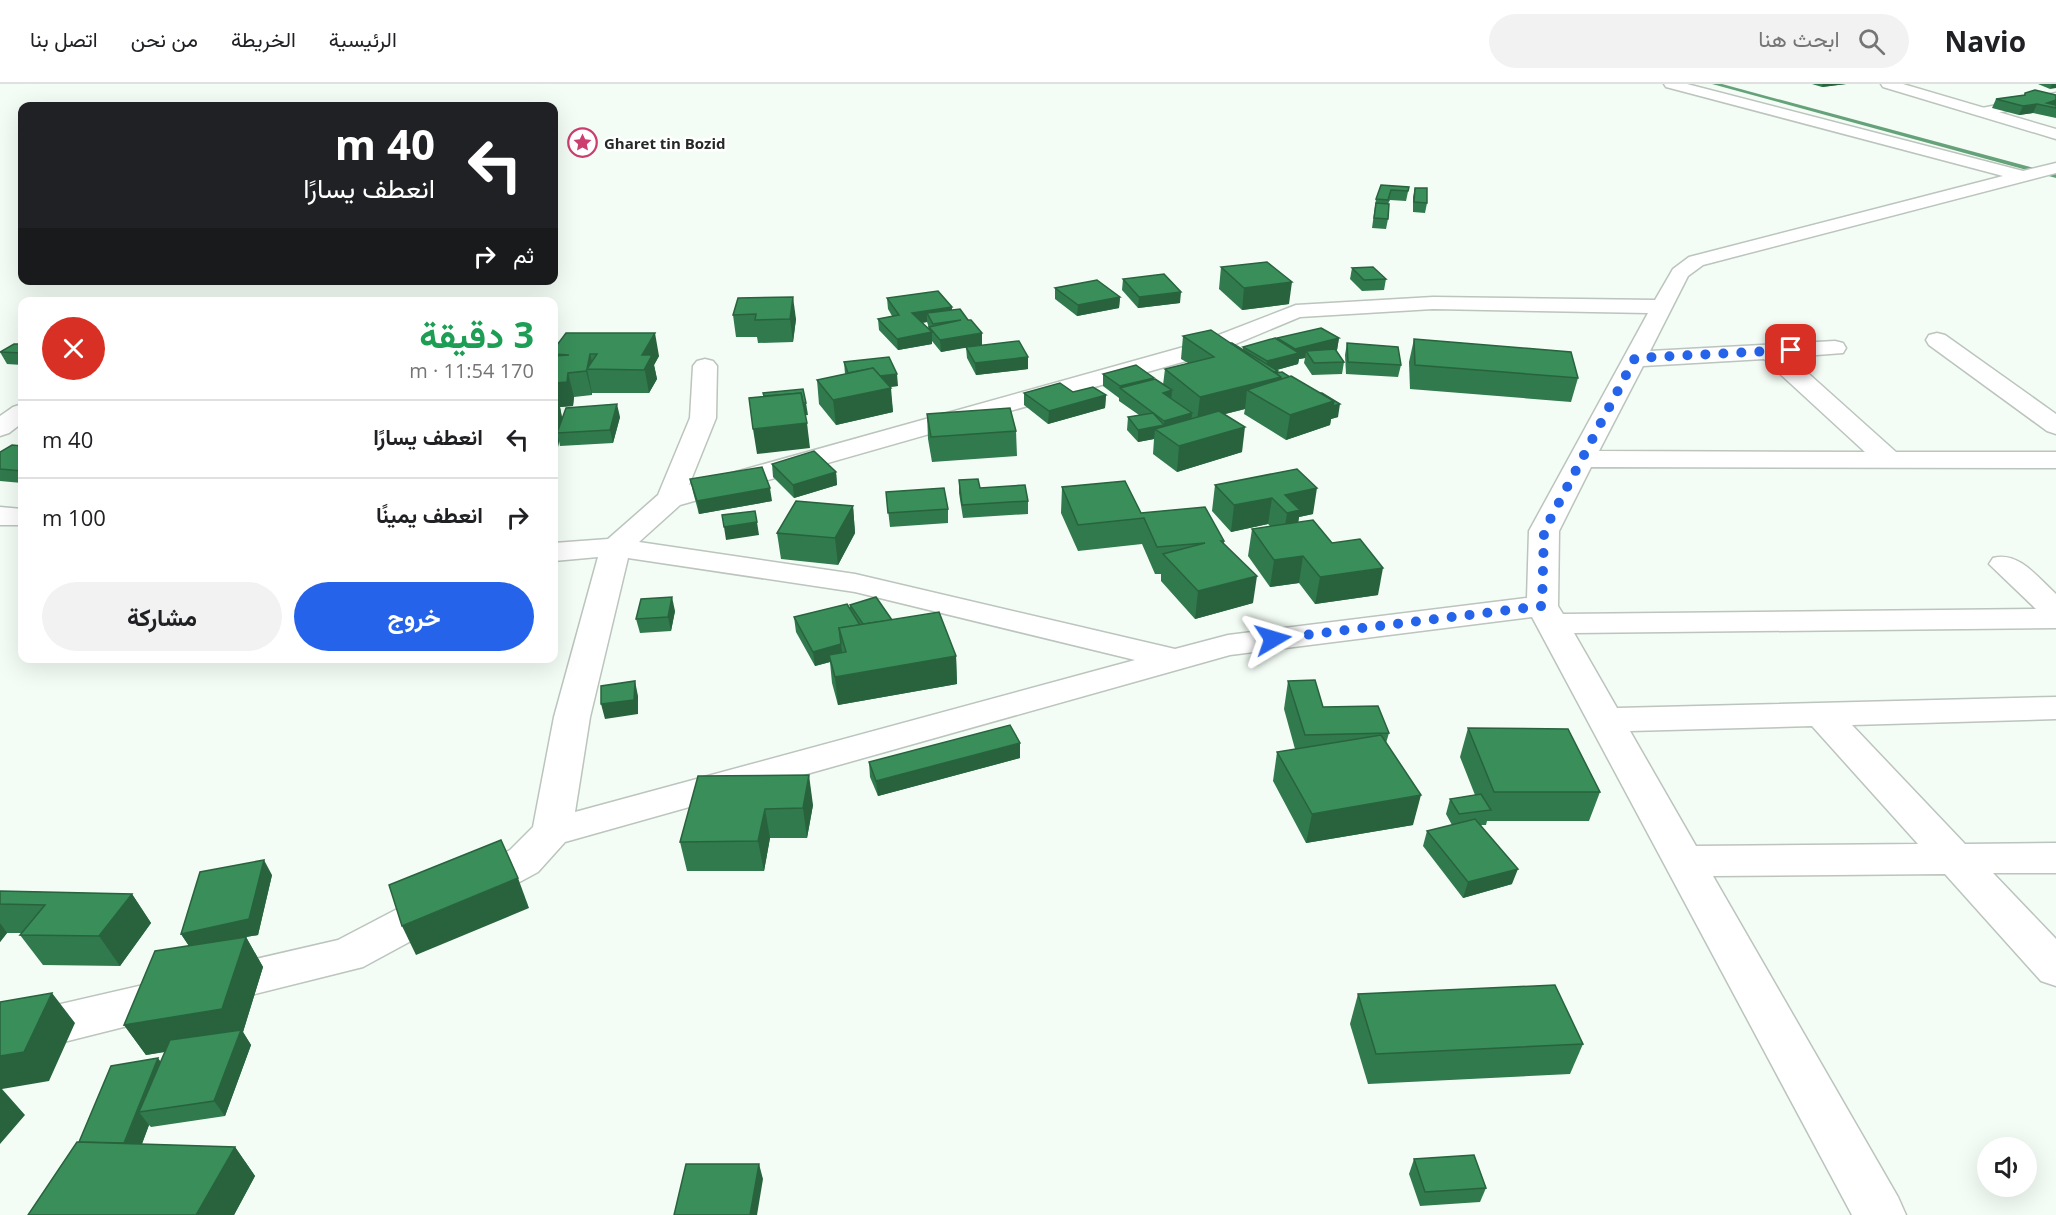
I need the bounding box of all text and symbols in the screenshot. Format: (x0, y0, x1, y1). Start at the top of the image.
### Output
search box (1489, 14, 1909, 68)
text: Navio (1945, 22, 2026, 60)
text: ابحث هنا (1758, 23, 1840, 53)
text: اتصل بنا (30, 25, 98, 53)
text: من نحن (131, 25, 198, 53)
text: الخريطة (231, 25, 296, 53)
text: الرئيسية (329, 25, 397, 53)
icon: search (1855, 25, 1888, 58)
text: 40 m (335, 115, 435, 172)
icon: left (456, 126, 534, 204)
place icon: Gharet tin Bozid (567, 127, 599, 159)
place label: Gharet tin Bozid (604, 133, 725, 153)
text: انعطف يسارًا (303, 169, 435, 206)
text: ثم (513, 239, 534, 269)
icon: right (468, 240, 501, 273)
text: 3 دقيقة (419, 310, 534, 359)
button: close (42, 317, 105, 380)
pin (1765, 324, 1816, 375)
icon: arrive (1774, 333, 1807, 366)
text: 170 m · 11:54 (409, 357, 534, 384)
text: انعطف يسارًا (373, 421, 483, 451)
icon: left (501, 423, 534, 456)
text: 40 m (42, 424, 93, 454)
text: انعطف يمينًا (376, 499, 483, 529)
icon: right (501, 501, 534, 534)
text: 100 m (42, 502, 106, 532)
button: مشاركة (42, 582, 282, 651)
button: خروج (294, 582, 534, 651)
position arrow (1241, 607, 1305, 671)
map controls (1977, 1137, 2037, 1197)
button: sound (1977, 1137, 2037, 1197)

